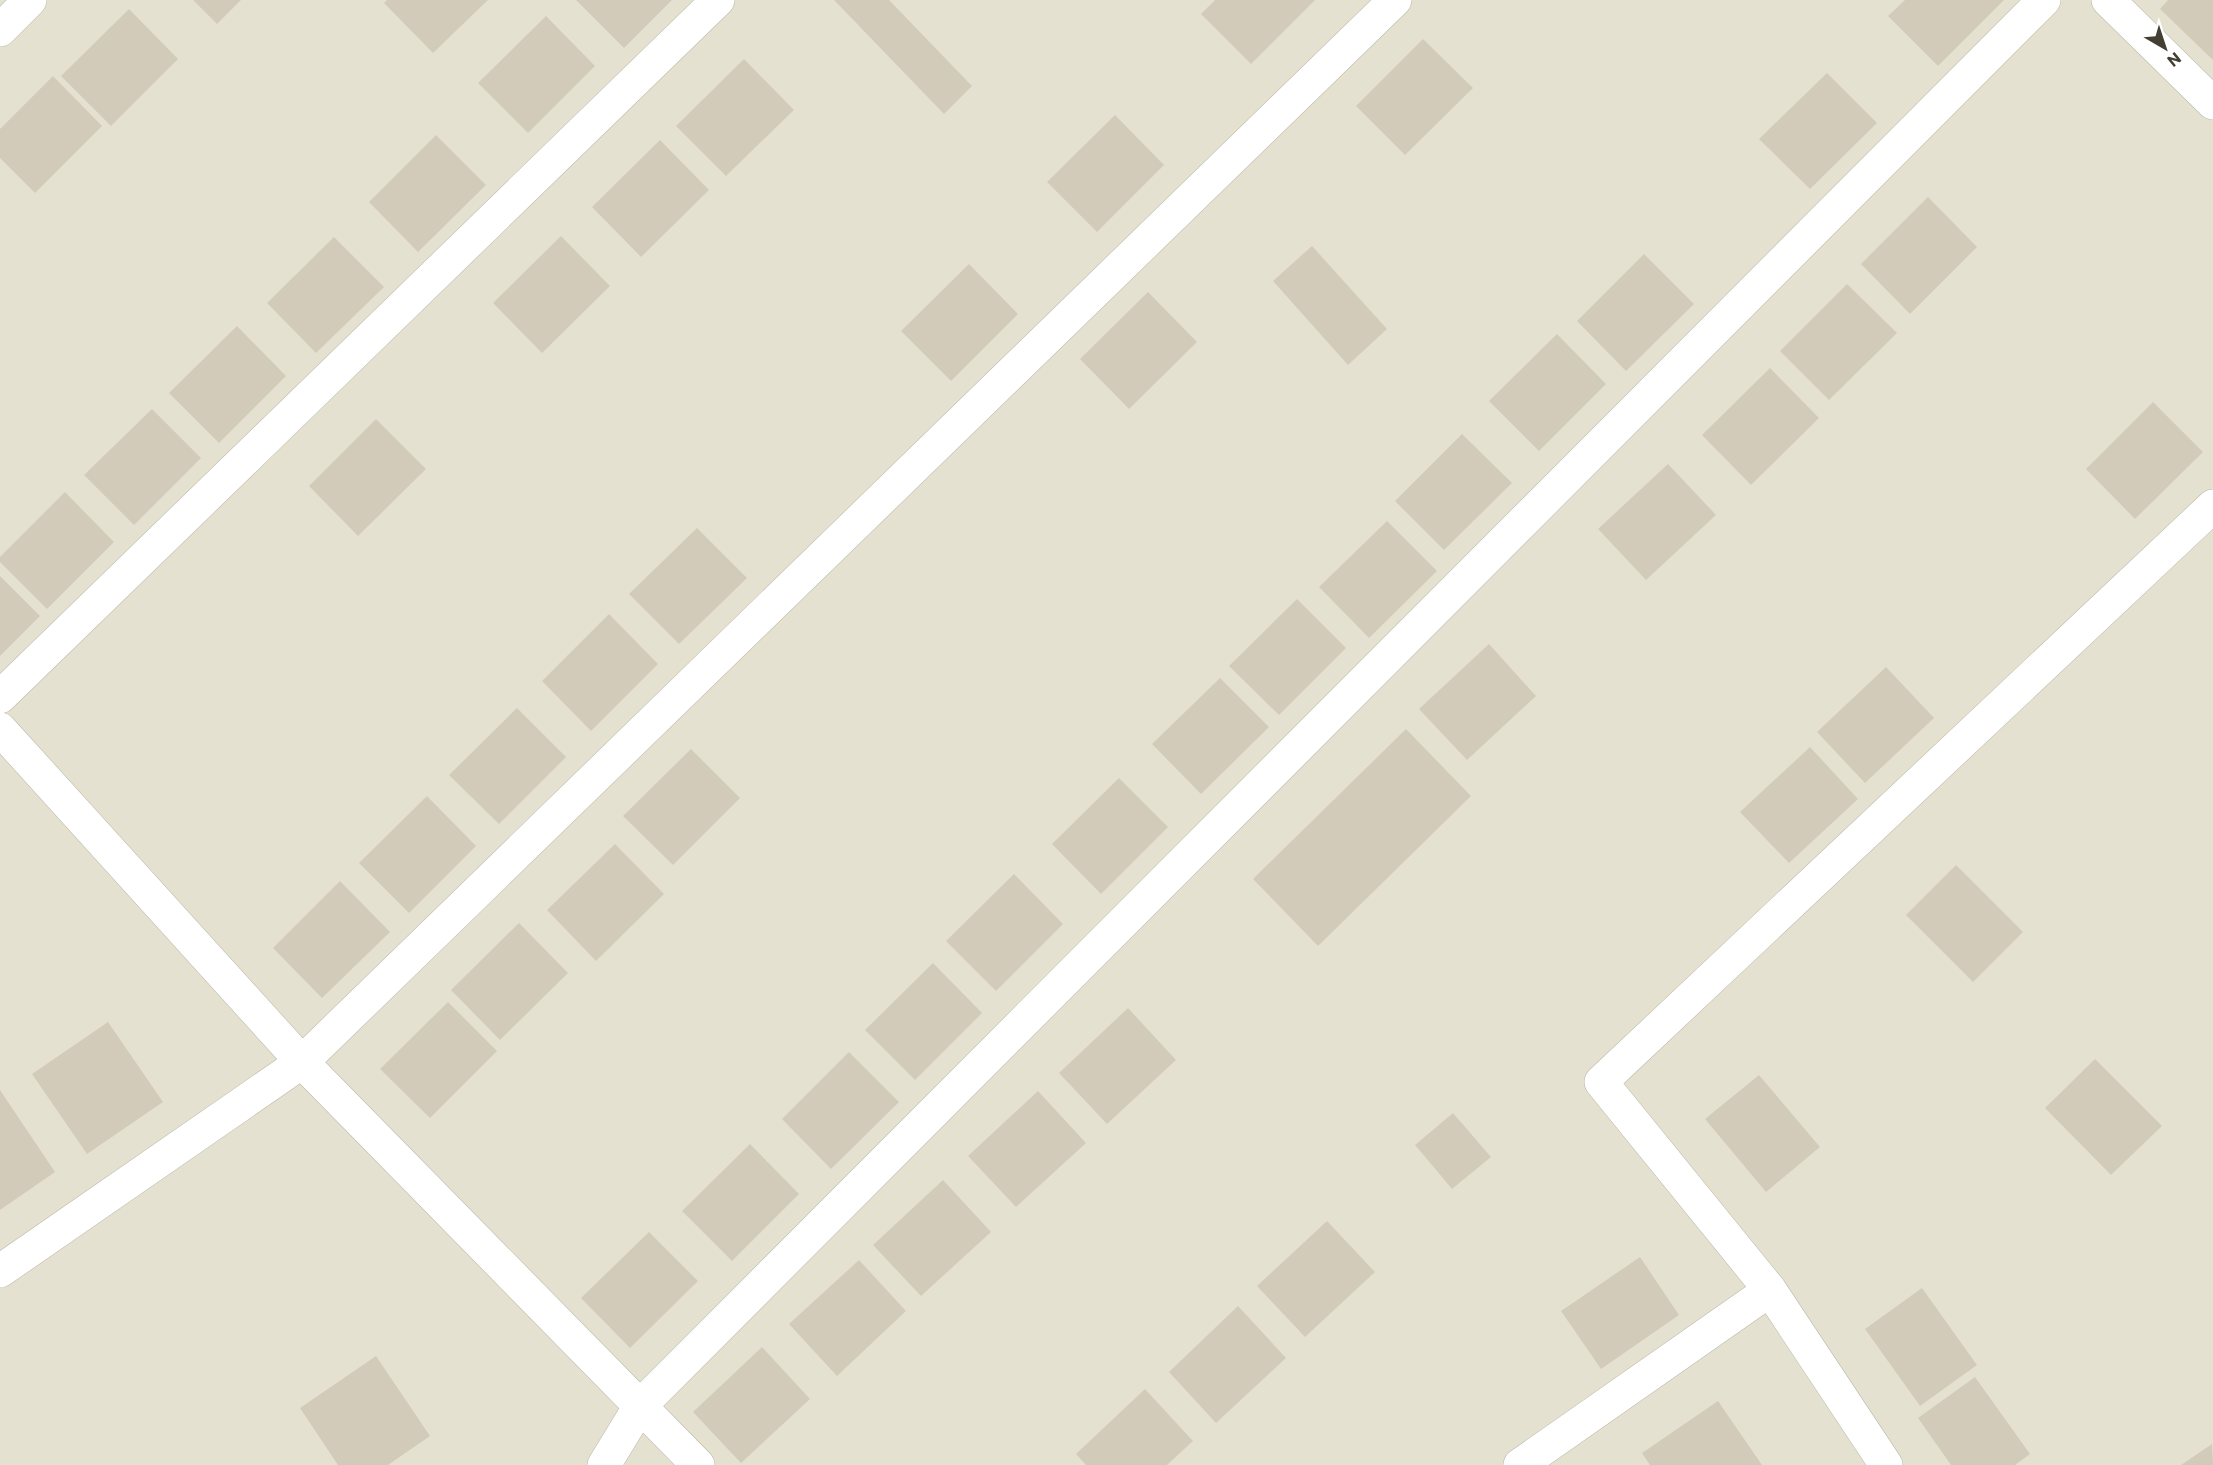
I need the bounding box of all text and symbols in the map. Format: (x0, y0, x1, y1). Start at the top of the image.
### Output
north arrow (2135, 18, 2195, 78)
text: N (2164, 49, 2185, 71)

